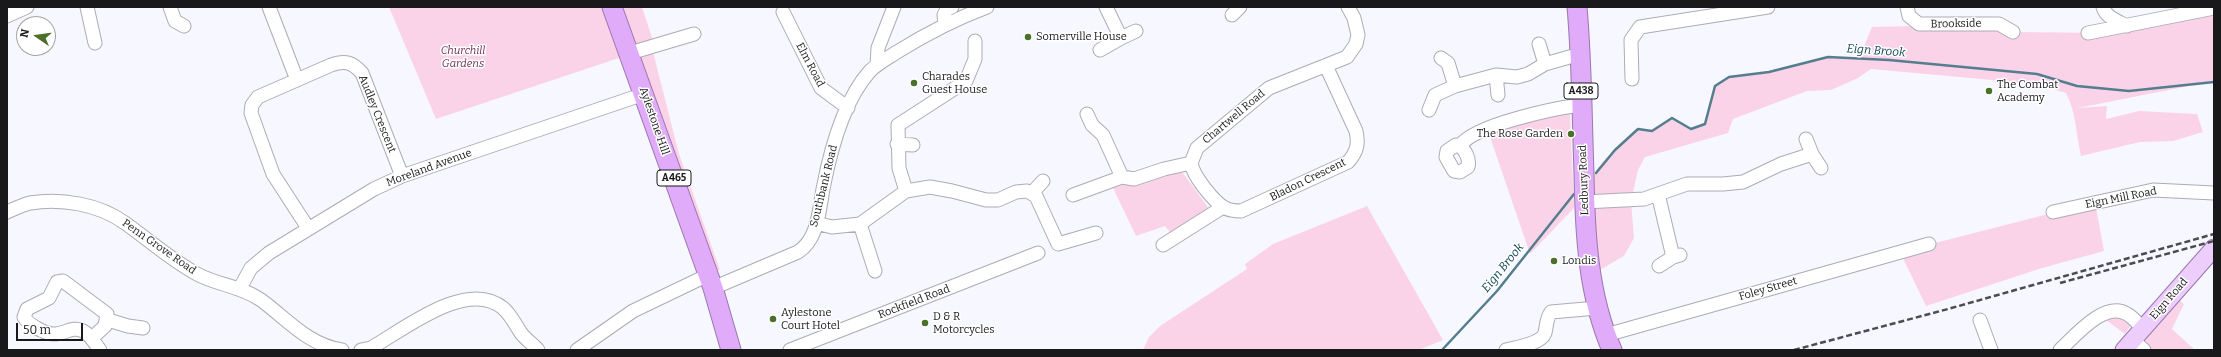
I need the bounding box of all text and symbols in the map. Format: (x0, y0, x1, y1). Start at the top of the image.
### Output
north arrow (16, 16, 56, 56)
street label: Brookside (1930, 17, 1982, 31)
text: N (18, 28, 32, 39)
place label: Somerville House (1036, 30, 1127, 44)
marker: Somerville House (1023, 32, 1033, 42)
street label: Elm Road (793, 40, 827, 90)
water label: Eign Brook (1846, 42, 1906, 60)
park label: Churchill Gardens (441, 44, 485, 70)
place label: Charades Guest House (922, 70, 987, 96)
street label: Audley Crescent (355, 73, 399, 155)
marker: Charades Guest House (909, 78, 919, 88)
place label: The Combat Academy (1997, 78, 2058, 104)
road number: A438 (1564, 83, 1598, 99)
street label: Aylestone Hill (636, 85, 672, 157)
marker: The Combat Academy (1984, 86, 1994, 96)
street label: Chartwell Road (1200, 87, 1268, 147)
place label: The Rose Garden (1477, 127, 1563, 141)
marker: The Rose Garden (1566, 129, 1576, 139)
street label: Southbank Road (807, 144, 841, 228)
street label: Ledbury Road (1576, 145, 1592, 215)
street label: Moreland Avenue (384, 146, 474, 190)
street label: Bladon Crescent (1268, 156, 1348, 204)
road number: A465 (657, 170, 691, 186)
street label: Eign Mill Road (2084, 185, 2158, 211)
street label: Penn Grove Road (120, 217, 198, 277)
water label: Eign Brook (1479, 241, 1527, 295)
place label: Londis (1562, 254, 1596, 268)
marker: Londis (1549, 256, 1559, 266)
street label: Foley Street (1737, 274, 1799, 304)
street label: Eign Road (2147, 275, 2191, 323)
street label: Rockfield Road (876, 282, 952, 322)
place label: Aylestone Court Hotel (781, 306, 840, 332)
place label: D & R Motorcycles (933, 310, 995, 336)
marker: Aylestone Court Hotel (768, 314, 778, 324)
scale bar (18, 315, 85, 341)
marker: D & R Motorcycles (920, 318, 930, 328)
text: 50 m (23, 323, 51, 337)

